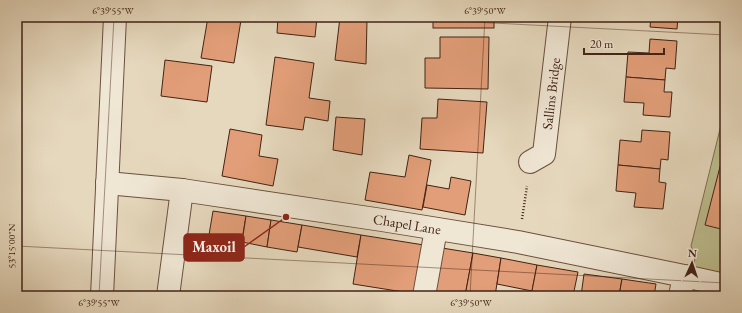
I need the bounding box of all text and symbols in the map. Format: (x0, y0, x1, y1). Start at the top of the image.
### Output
text: 6°39'55"W (92, 4, 135, 17)
text: 6°39'50"W (464, 4, 507, 17)
scale bar (584, 30, 664, 56)
text: 20 m (590, 36, 614, 52)
street label: Sallins Bridge (538, 56, 564, 130)
street label: Chapel Lane (372, 210, 443, 238)
text: 53°15'00"N (5, 223, 18, 268)
callout: Maxoil (184, 234, 244, 261)
text: Maxoil (192, 237, 236, 256)
north arrow (672, 243, 712, 283)
text: N (688, 246, 697, 260)
text: 6°39'55"W (78, 296, 121, 309)
text: 6°39'50"W (450, 296, 493, 309)

